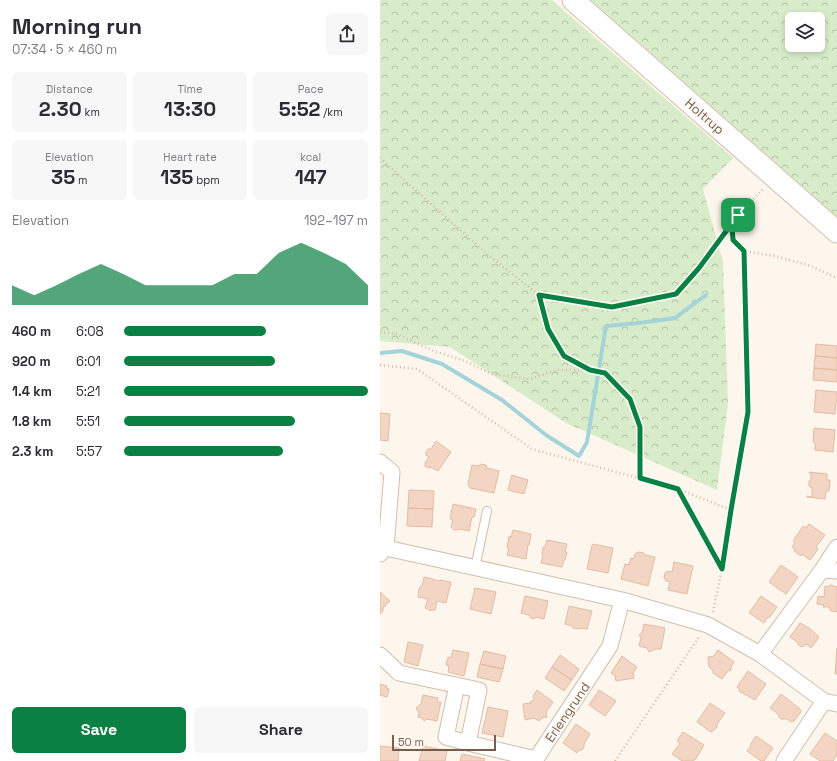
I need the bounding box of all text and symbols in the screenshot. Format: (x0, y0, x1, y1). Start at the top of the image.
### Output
text: Morning run (12, 12, 142, 40)
map controls (785, 12, 825, 52)
button: layers (785, 12, 825, 52)
button: share (326, 13, 368, 55)
text: 07:34 · 5 × 460 m (12, 41, 117, 58)
text: Distance (46, 82, 93, 96)
text: Time (177, 82, 203, 96)
text: Pace (298, 82, 324, 96)
street label: Holtrup (681, 95, 728, 138)
text: 2.30 (39, 96, 82, 122)
text: 13:30 (164, 96, 216, 122)
text: 5:52 (279, 96, 320, 122)
text: km (82, 105, 100, 119)
text: /km (320, 105, 343, 119)
text: Elevation (45, 150, 93, 164)
text: Heart rate (163, 150, 217, 164)
text: kcal (300, 150, 321, 164)
text: 35 (51, 164, 75, 190)
text: 135 (160, 164, 193, 190)
text: 147 (295, 164, 327, 190)
text: m (75, 173, 88, 187)
text: bpm (193, 173, 220, 187)
pin (721, 198, 755, 232)
icon: arrive (727, 204, 749, 226)
text: Elevation (12, 212, 69, 229)
text: 192–197 m (304, 212, 368, 229)
text: 460 m (12, 323, 51, 340)
text: 6:08 (76, 323, 104, 340)
text: 920 m (12, 353, 51, 370)
text: 6:01 (76, 353, 101, 370)
text: 1.4 km (12, 383, 52, 400)
text: 5:21 (76, 383, 100, 400)
text: 1.8 km (12, 413, 51, 430)
text: 5:51 (76, 413, 100, 430)
text: 2.3 km (12, 443, 53, 460)
text: 5:57 (76, 443, 102, 460)
street label: Erlengrund (541, 679, 594, 745)
button: Save (12, 707, 186, 753)
button: Share (194, 707, 368, 753)
scale bar (392, 733, 496, 752)
text: 50 m (398, 735, 424, 749)

